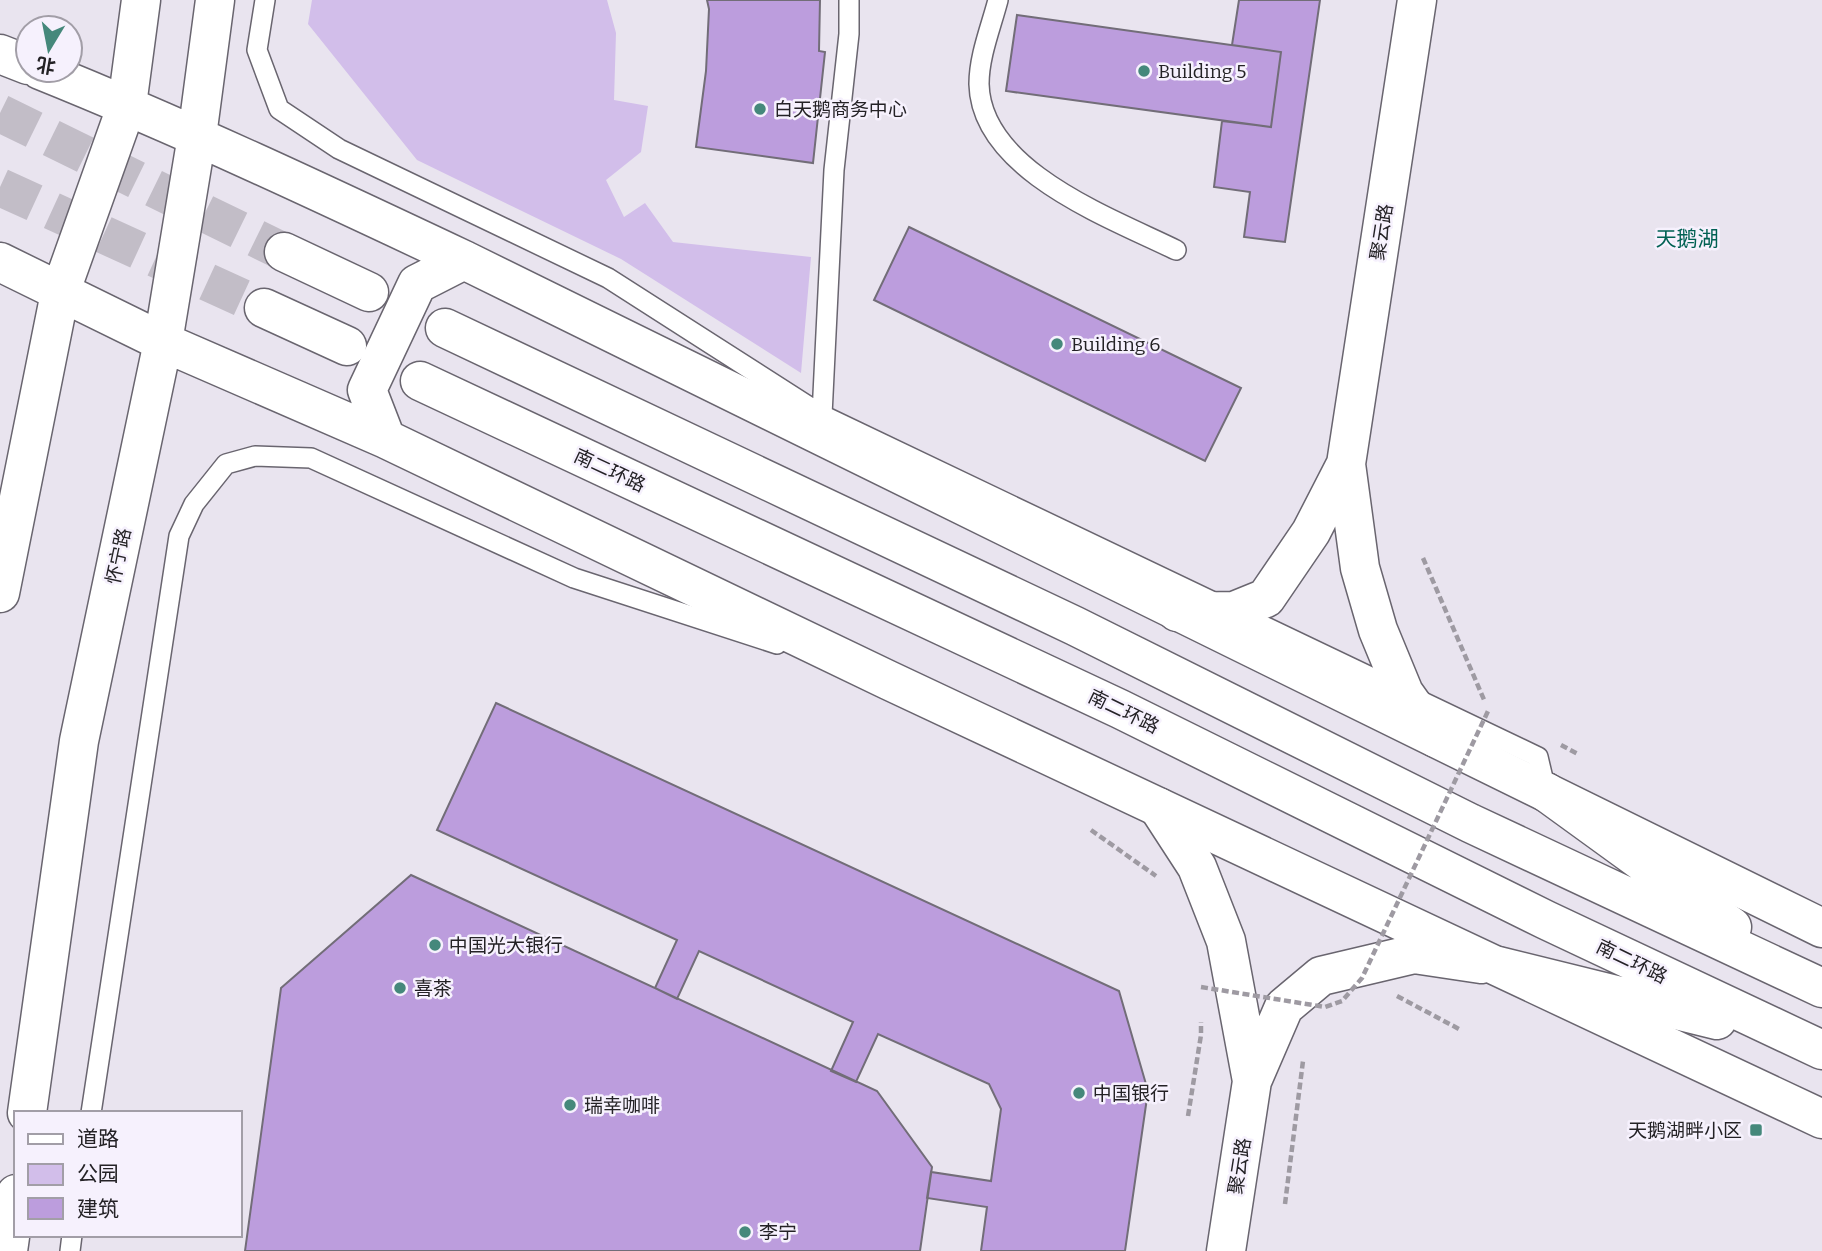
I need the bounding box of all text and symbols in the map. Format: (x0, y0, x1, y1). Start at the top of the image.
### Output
north arrow (14, 14, 84, 84)
text: 北 (35, 52, 57, 78)
place label: Building 5 (1158, 60, 1246, 83)
marker: Building 5 (1136, 63, 1152, 79)
place label: 白天鹅商务中心 (774, 98, 907, 121)
marker: 白天鹅商务中心 (752, 101, 768, 117)
street label: 聚云路 (1366, 202, 1397, 262)
district label: 天鹅湖 (1656, 226, 1719, 252)
place label: Building 6 (1071, 333, 1160, 356)
marker: Building 6 (1049, 336, 1065, 352)
street label: 南二环路 (570, 444, 649, 497)
street label: 怀宁路 (101, 526, 136, 586)
street label: 南二环路 (1085, 684, 1163, 738)
place label: 中国光大银行 (449, 934, 563, 957)
street label: 南二环路 (1593, 934, 1671, 988)
marker: 中国光大银行 (427, 937, 443, 953)
place label: 喜茶 (414, 977, 452, 1000)
marker: 喜茶 (392, 980, 408, 996)
place label: 中国银行 (1093, 1082, 1169, 1105)
marker: 中国银行 (1071, 1085, 1087, 1101)
place label: 瑞幸咖啡 (584, 1094, 660, 1117)
marker: 瑞幸咖啡 (562, 1097, 578, 1113)
legend (14, 1111, 242, 1237)
place label: 天鹅湖畔小区 (1628, 1119, 1742, 1142)
marker: 天鹅湖畔小区 (1748, 1122, 1764, 1138)
text: 道路 (77, 1126, 119, 1152)
street label: 聚云路 (1224, 1136, 1255, 1196)
text: 公园 (77, 1161, 119, 1187)
text: 建筑 (77, 1196, 119, 1222)
place label: 李宁 (759, 1221, 797, 1244)
marker: 李宁 (737, 1224, 753, 1240)

